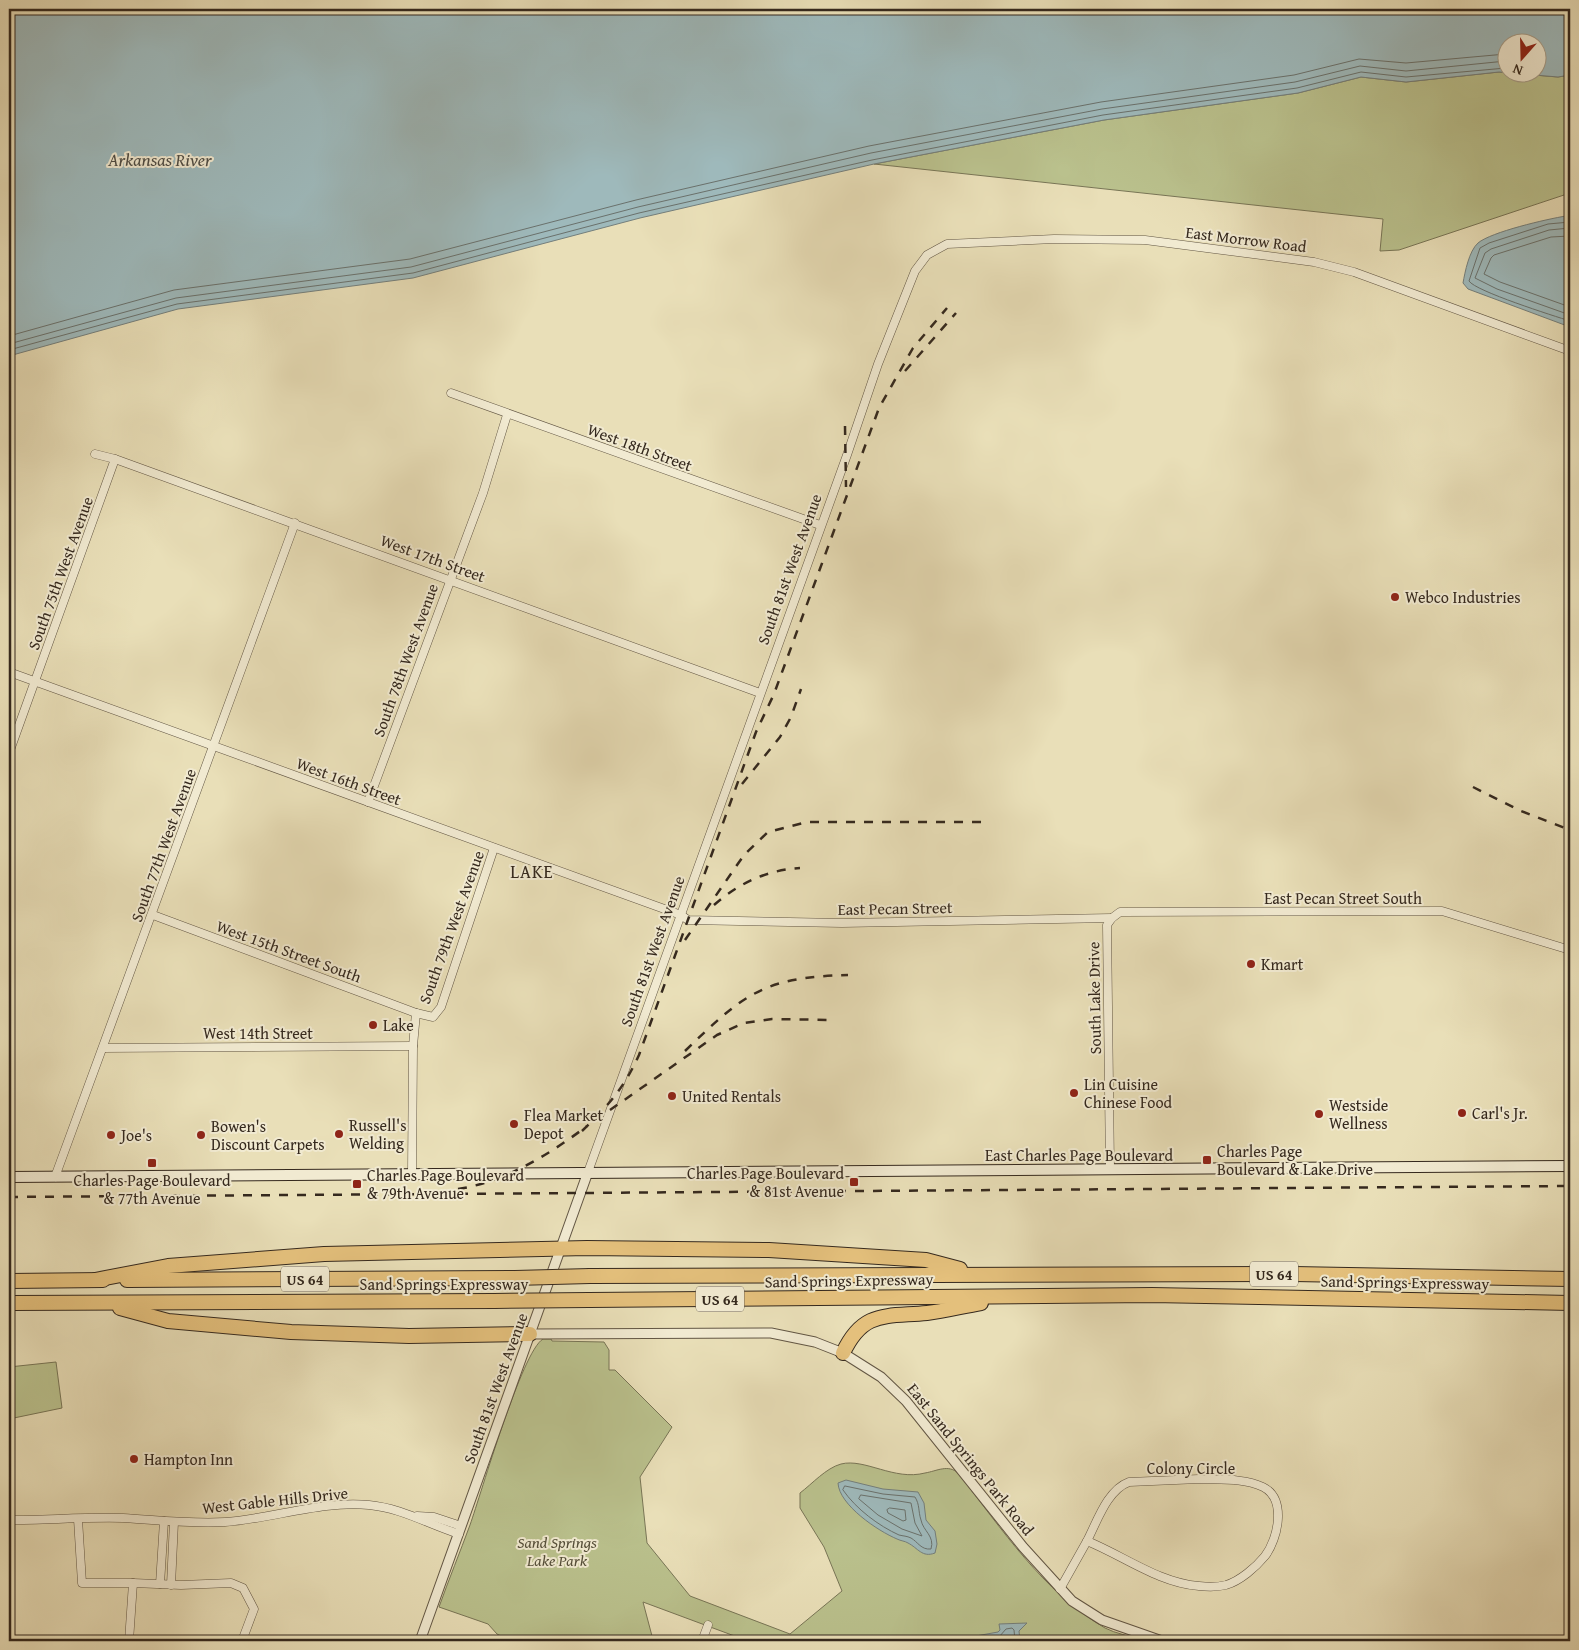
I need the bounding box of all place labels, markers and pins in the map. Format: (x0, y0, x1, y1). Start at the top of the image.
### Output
place label: Webco Industries (1405, 585, 1521, 609)
marker: Webco Industries (1389, 591, 1401, 603)
place label: Kmart (1261, 952, 1304, 976)
marker: Kmart (1245, 958, 1257, 970)
place label: Lake (383, 1013, 414, 1037)
marker: Lake (367, 1019, 379, 1031)
place label: Lin Cuisine Chinese Food (1084, 1072, 1173, 1114)
place label: United Rentals (682, 1084, 781, 1108)
marker: Lin Cuisine Chinese Food (1068, 1087, 1080, 1099)
marker: United Rentals (666, 1090, 678, 1102)
place label: Westside Wellness (1329, 1093, 1388, 1135)
place label: Carl's Jr. (1472, 1101, 1528, 1125)
place label: Flea Market Depot (524, 1103, 603, 1145)
marker: Carl's Jr. (1456, 1107, 1468, 1119)
marker: Westside Wellness (1313, 1108, 1325, 1120)
place label: Russell's Welding (349, 1113, 407, 1155)
place label: Bowen's Discount Carpets (211, 1114, 325, 1156)
marker: Flea Market Depot (508, 1118, 520, 1130)
place label: Joe's (119, 1123, 152, 1147)
marker: Russell's Welding (333, 1128, 345, 1140)
marker: Joe's (105, 1129, 117, 1141)
marker: Bowen's Discount Carpets (195, 1129, 207, 1141)
place label: Charles Page Boulevard & Lake Drive (1217, 1139, 1373, 1181)
marker: Charles Page Boulevard & Lake Drive (1201, 1154, 1213, 1166)
marker: Charles Page Boulevard & 77th Avenue (146, 1157, 158, 1169)
place label: Charles Page Boulevard & 81st Avenue (687, 1161, 844, 1203)
place label: Charles Page Boulevard & 79th Avenue (367, 1163, 524, 1205)
place label: Charles Page Boulevard & 77th Avenue (74, 1168, 231, 1210)
marker: Charles Page Boulevard & 81st Avenue (848, 1176, 860, 1188)
marker: Charles Page Boulevard & 79th Avenue (351, 1178, 363, 1190)
place label: Hampton Inn (144, 1447, 233, 1471)
marker: Hampton Inn (128, 1453, 140, 1465)

